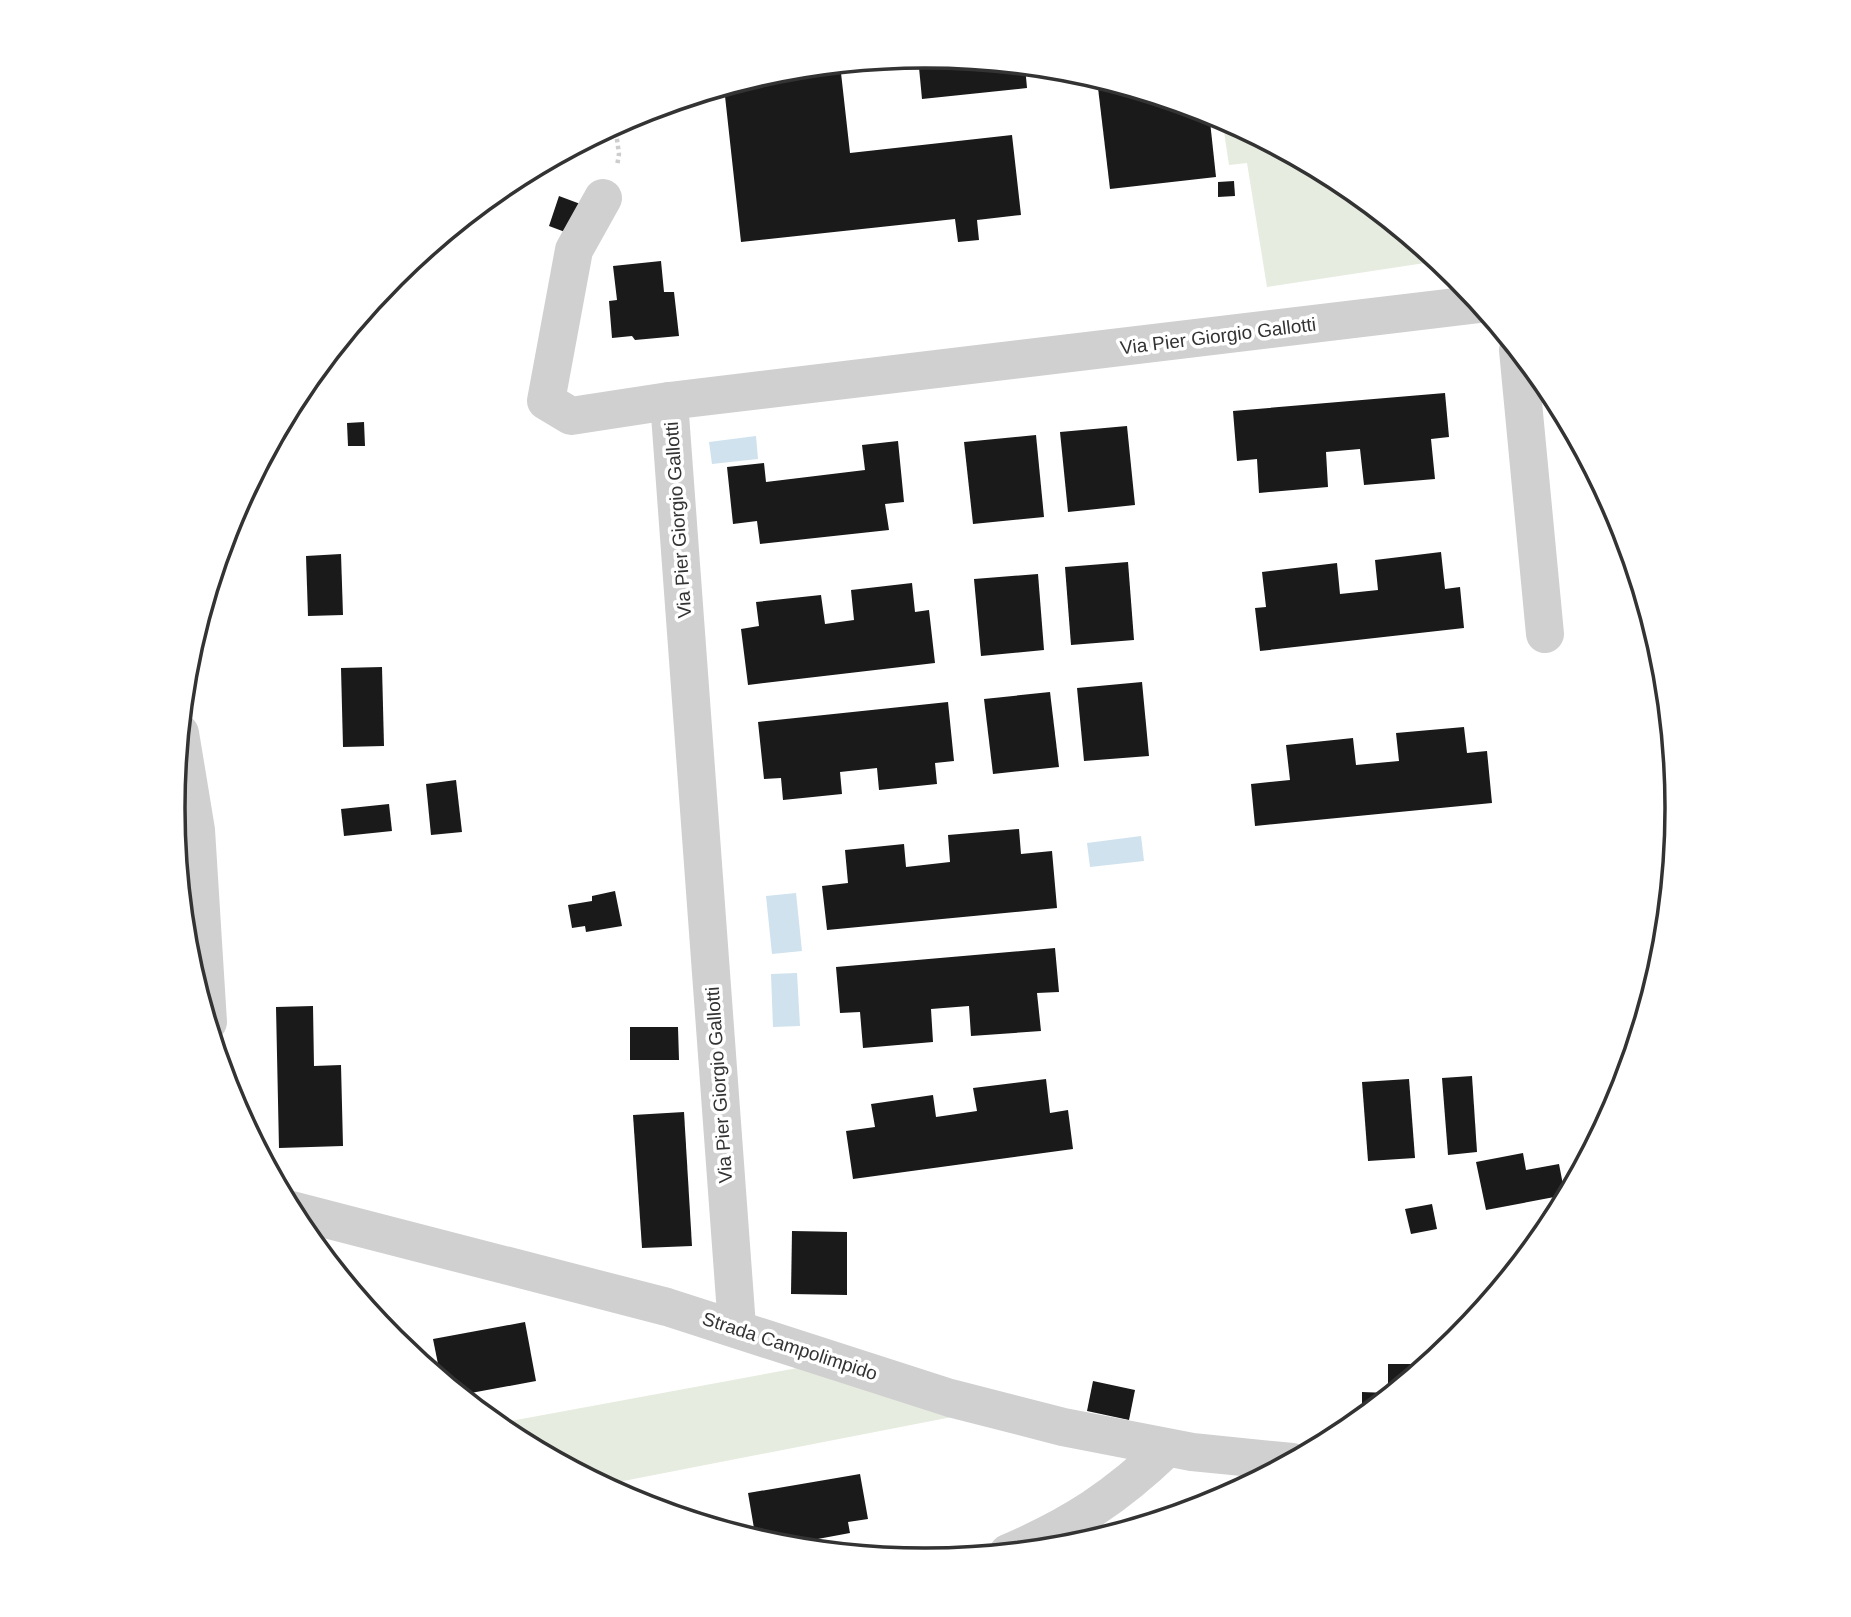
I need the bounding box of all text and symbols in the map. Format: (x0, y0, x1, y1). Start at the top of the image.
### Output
street label: Via Pier Giorgio Gallotti (1119, 314, 1317, 358)
street label: Via Pier Giorgio Gallotti (661, 421, 695, 619)
street label: Via Pier Giorgio Gallotti (702, 986, 736, 1184)
street label: Strada Campolimpido (700, 1308, 880, 1384)

